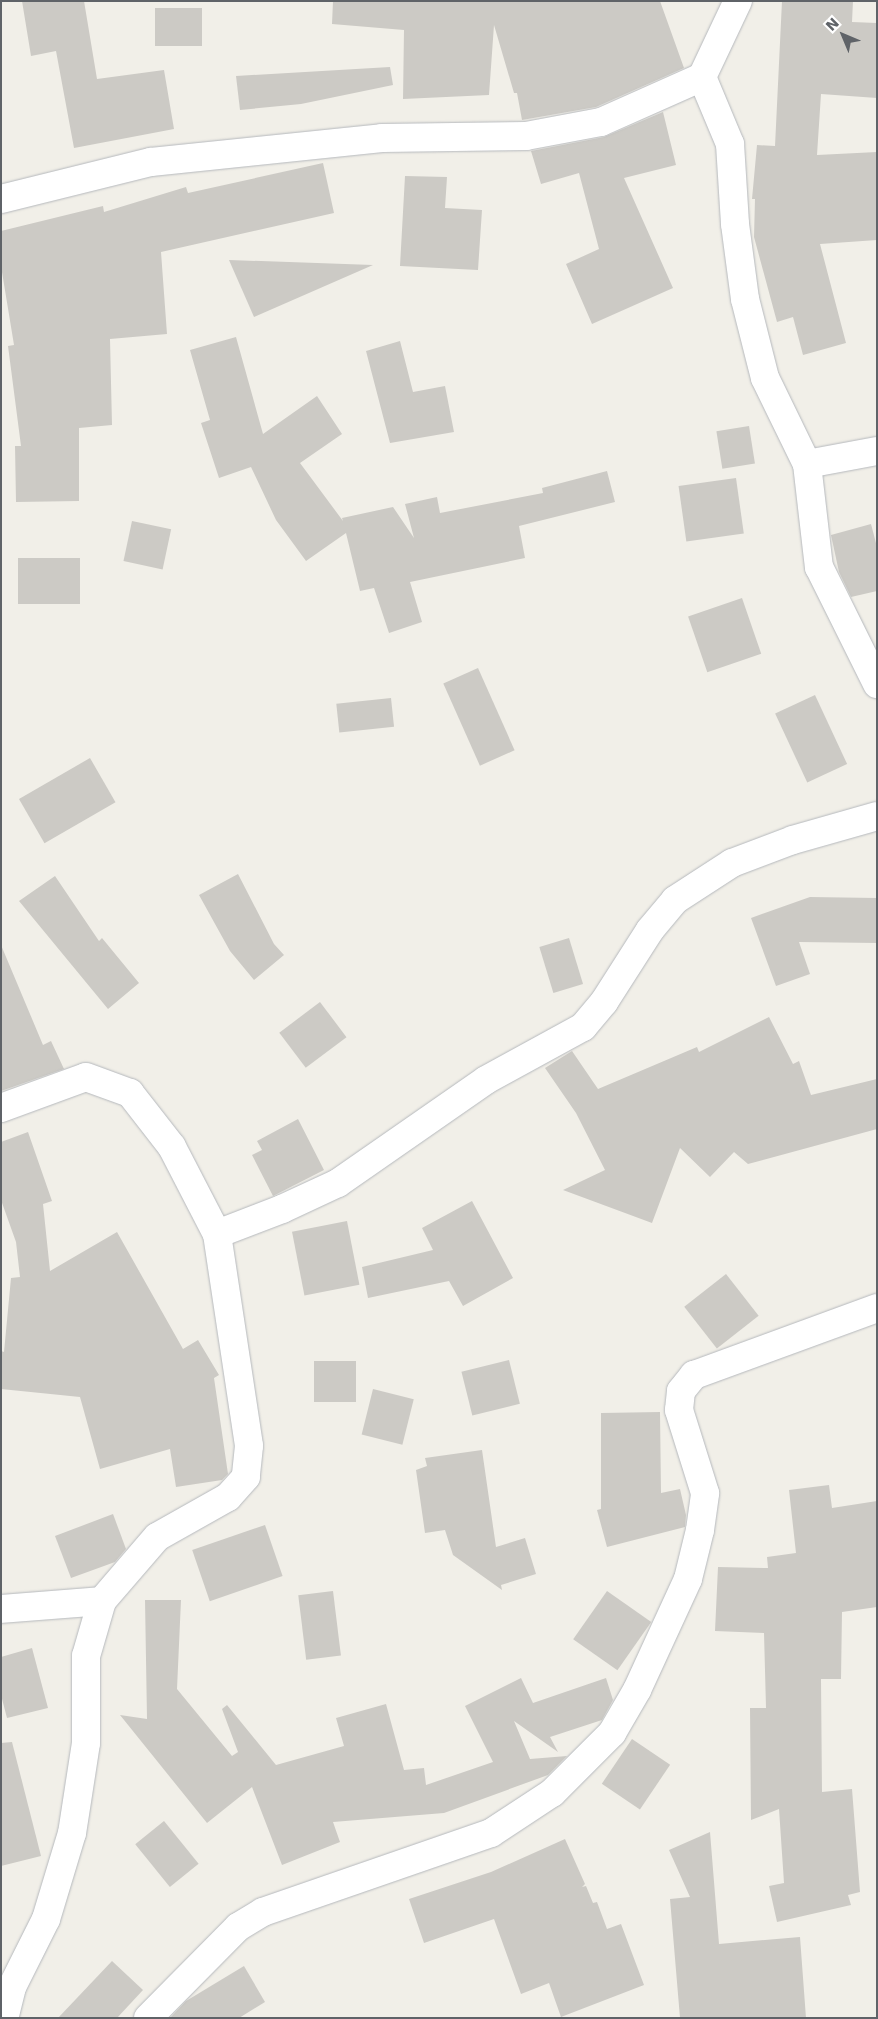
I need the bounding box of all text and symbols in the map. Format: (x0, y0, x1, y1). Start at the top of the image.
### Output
north arrow (818, 10, 868, 60)
text: N (823, 15, 842, 34)

